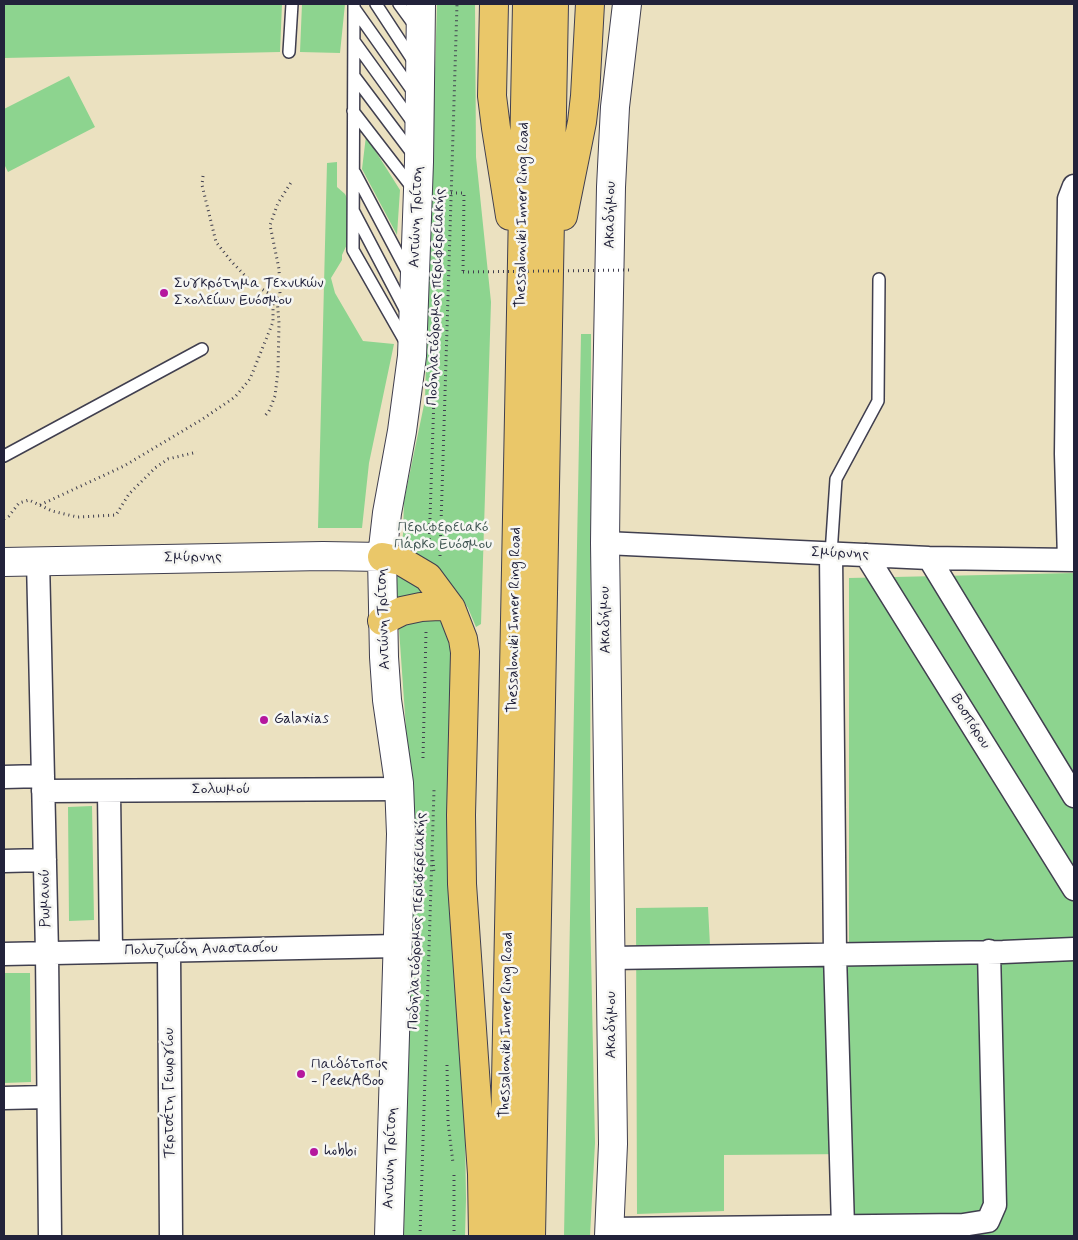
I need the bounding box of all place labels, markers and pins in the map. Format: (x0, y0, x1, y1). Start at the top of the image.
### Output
place label: Συγκρότημα Τεχνικών Σχολείων Ευόσμου (174, 275, 324, 310)
marker: Συγκρότημα Τεχνικών Σχολείων Ευόσμου (158, 287, 170, 299)
place label: Galaxias (274, 711, 329, 729)
marker: Galaxias (258, 714, 270, 726)
place label: Παιδότοπος - PeekABoo (311, 1056, 388, 1091)
marker: Παιδότοπος - PeekABoo (295, 1068, 307, 1080)
place label: hobbi (324, 1143, 357, 1161)
marker: hobbi (308, 1146, 320, 1158)

